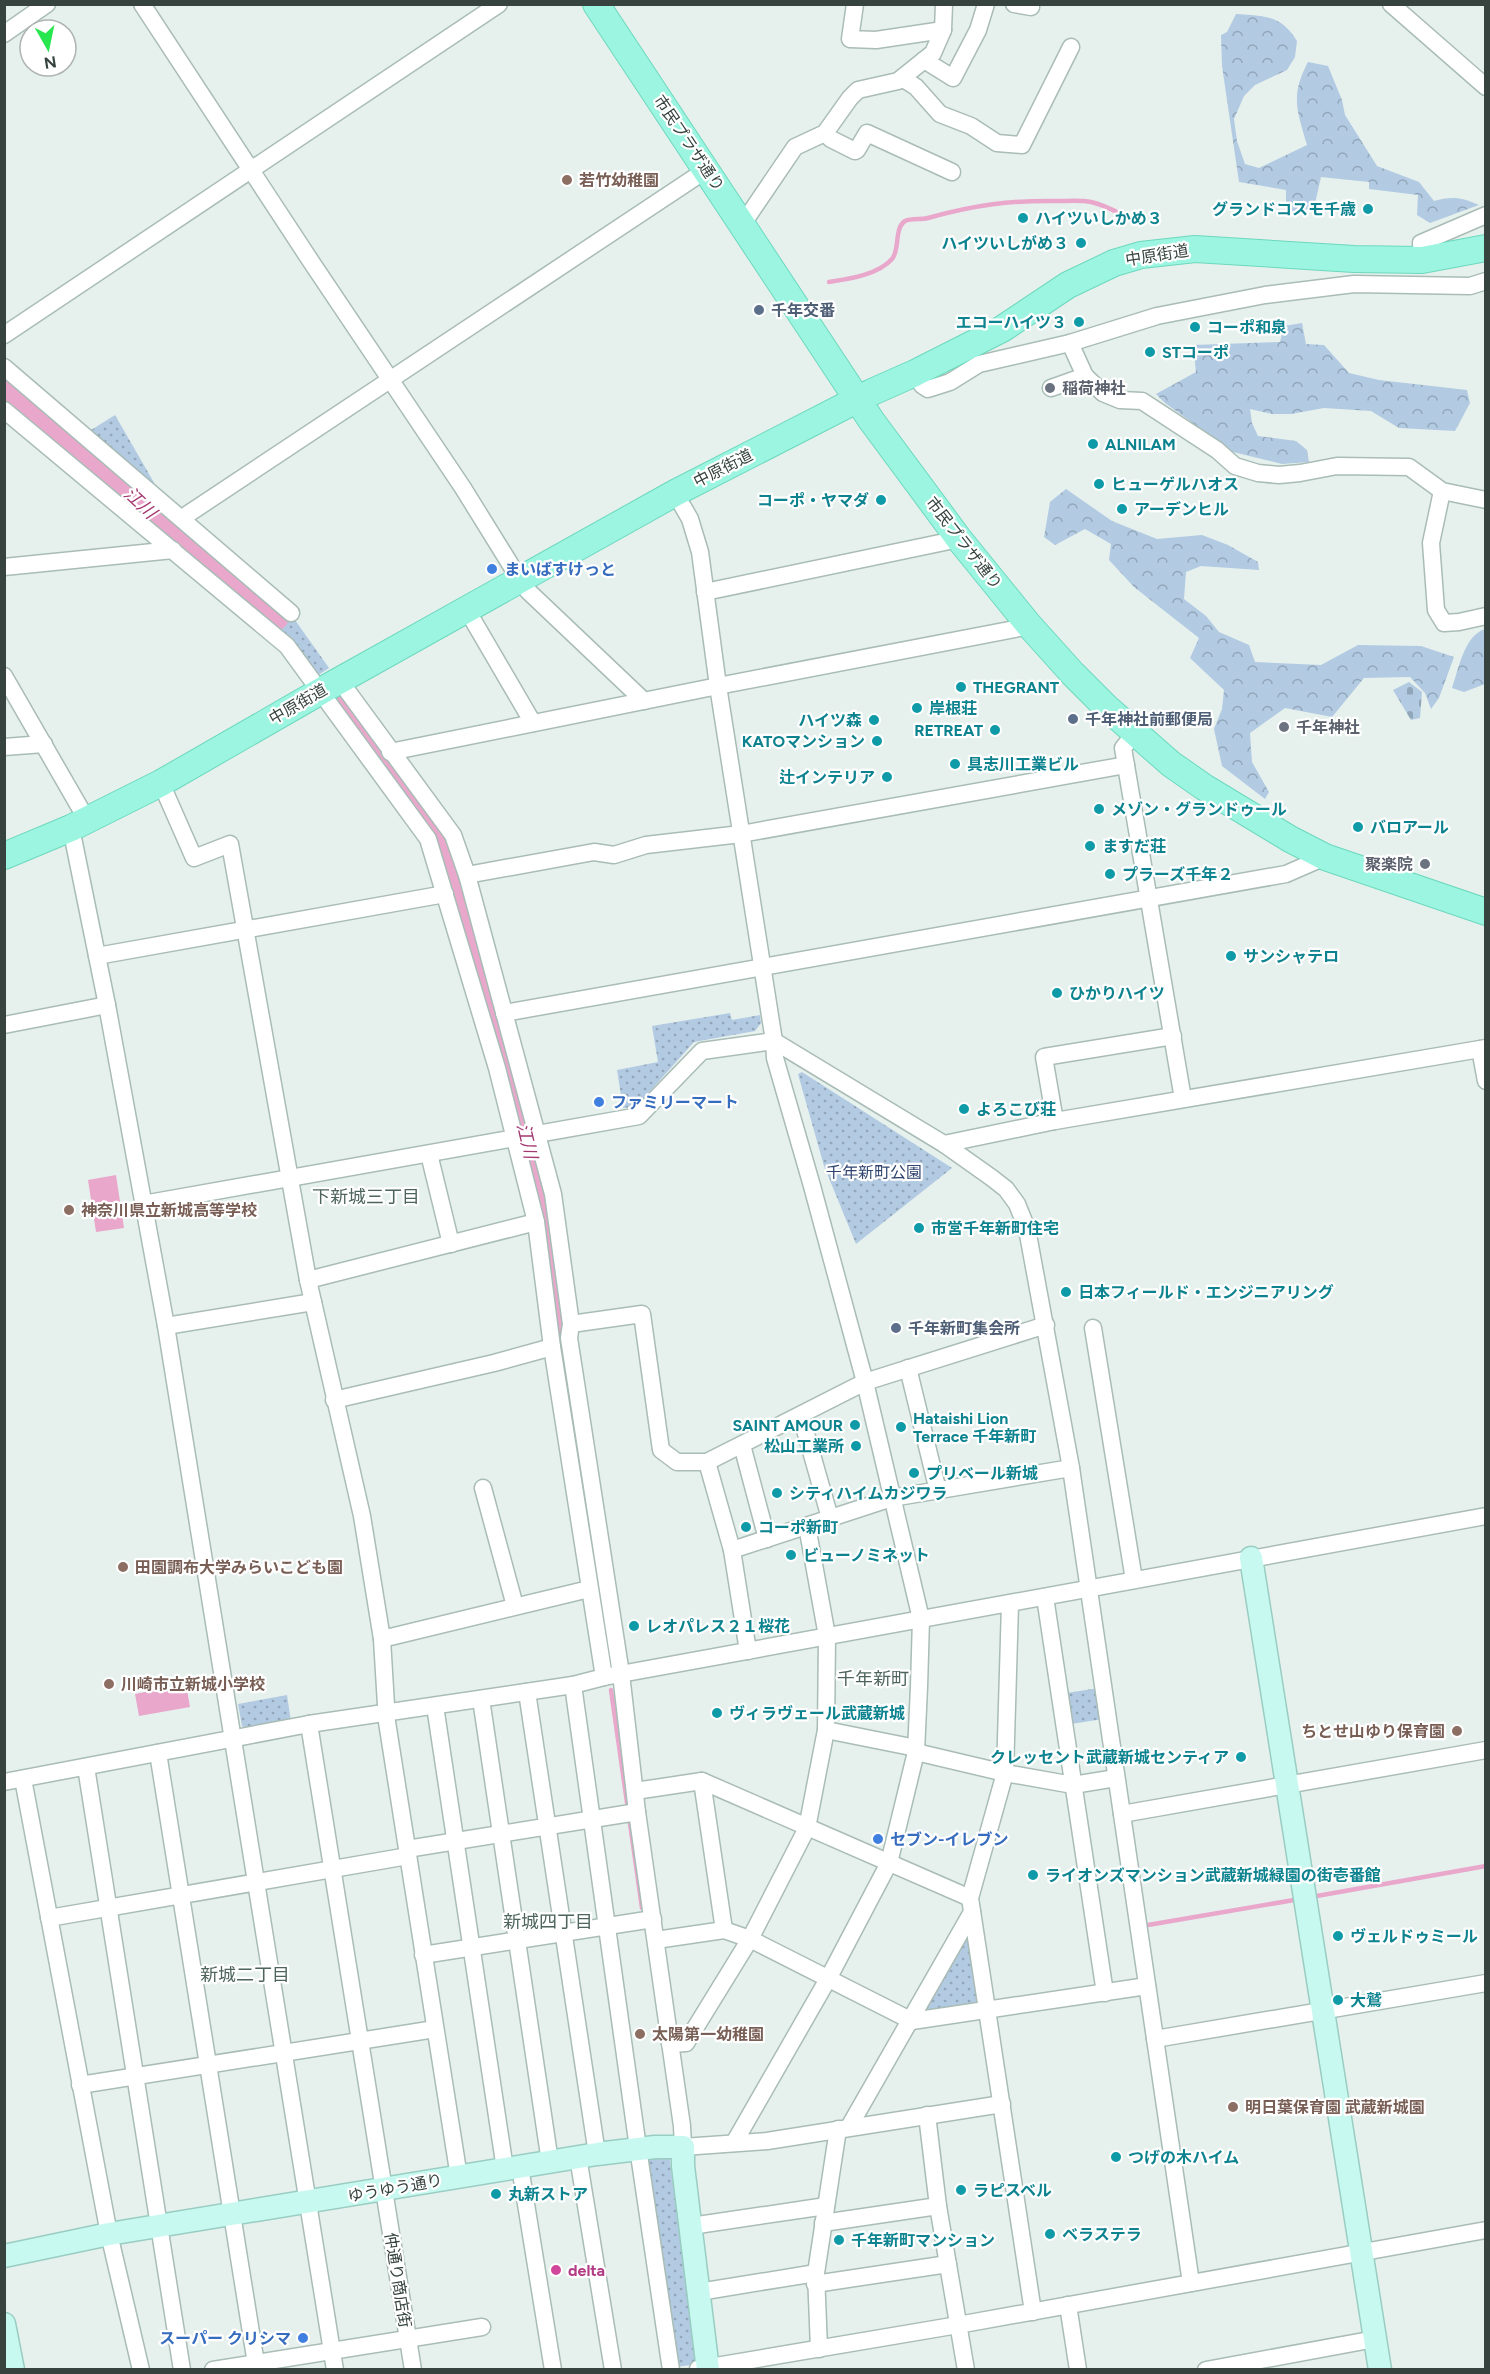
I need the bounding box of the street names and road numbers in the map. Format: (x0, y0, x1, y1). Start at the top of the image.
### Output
street label: 市民プラザ通り (650, 91, 728, 195)
street label: 中原街道 (1124, 241, 1190, 269)
street label: 中原街道 (690, 445, 756, 491)
street label: 市民プラザ通り (922, 493, 1006, 593)
street label: 中原街道 (266, 680, 330, 728)
street label: ゆうゆう通り (346, 2170, 444, 2206)
street label: 仲通り商店街 (381, 2231, 415, 2329)

